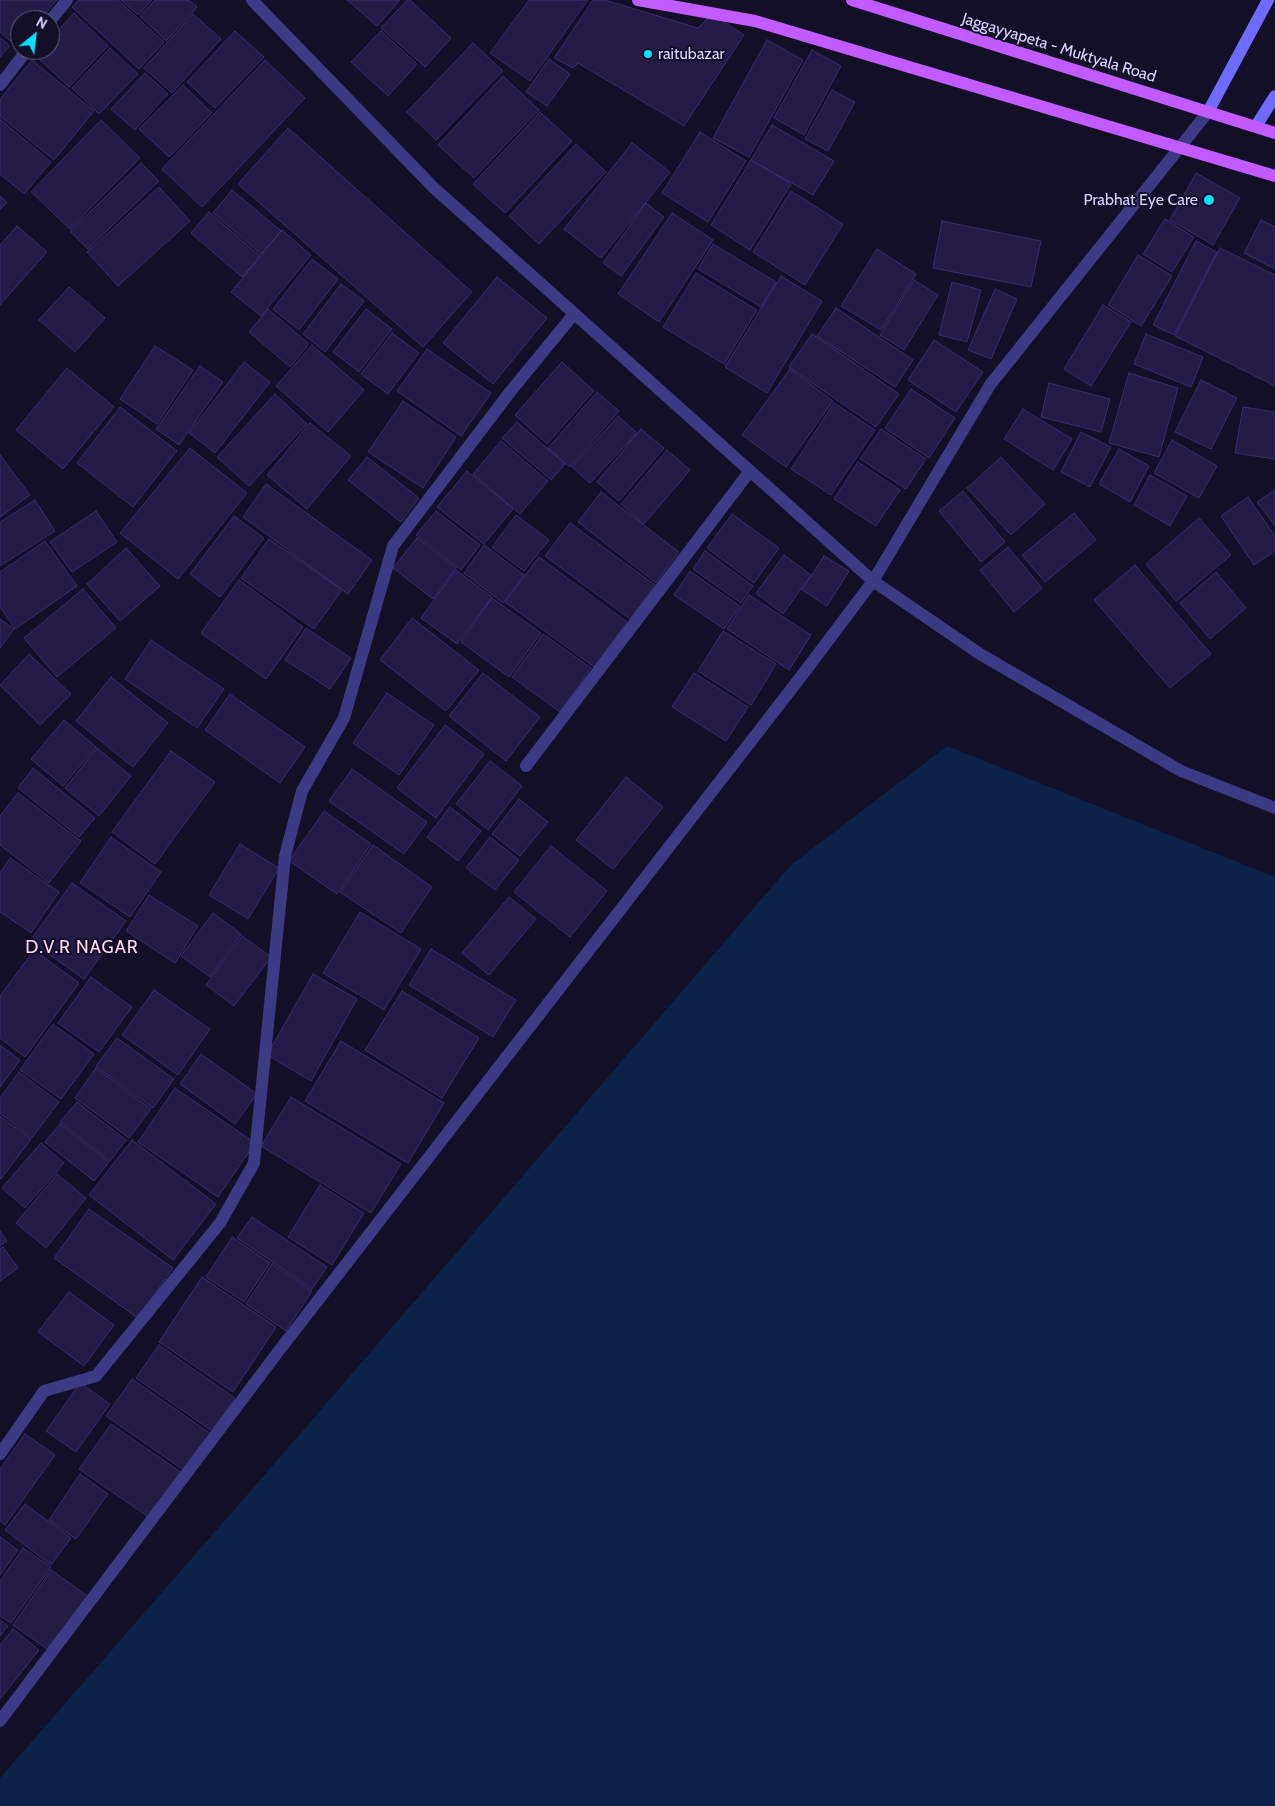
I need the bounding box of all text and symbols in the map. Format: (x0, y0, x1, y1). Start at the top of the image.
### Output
street label: Jaggayyapeta - Muktyala Road (960, 9, 1158, 87)
north arrow (10, 10, 60, 60)
text: N (33, 12, 50, 33)
place label: raitubazar (658, 44, 725, 64)
marker: raitubazar (642, 48, 654, 60)
place label: Prabhat Eye Care (1083, 190, 1198, 210)
marker: Prabhat Eye Care (1202, 193, 1216, 207)
district label: D.V.R NAGAR (24, 937, 140, 959)

